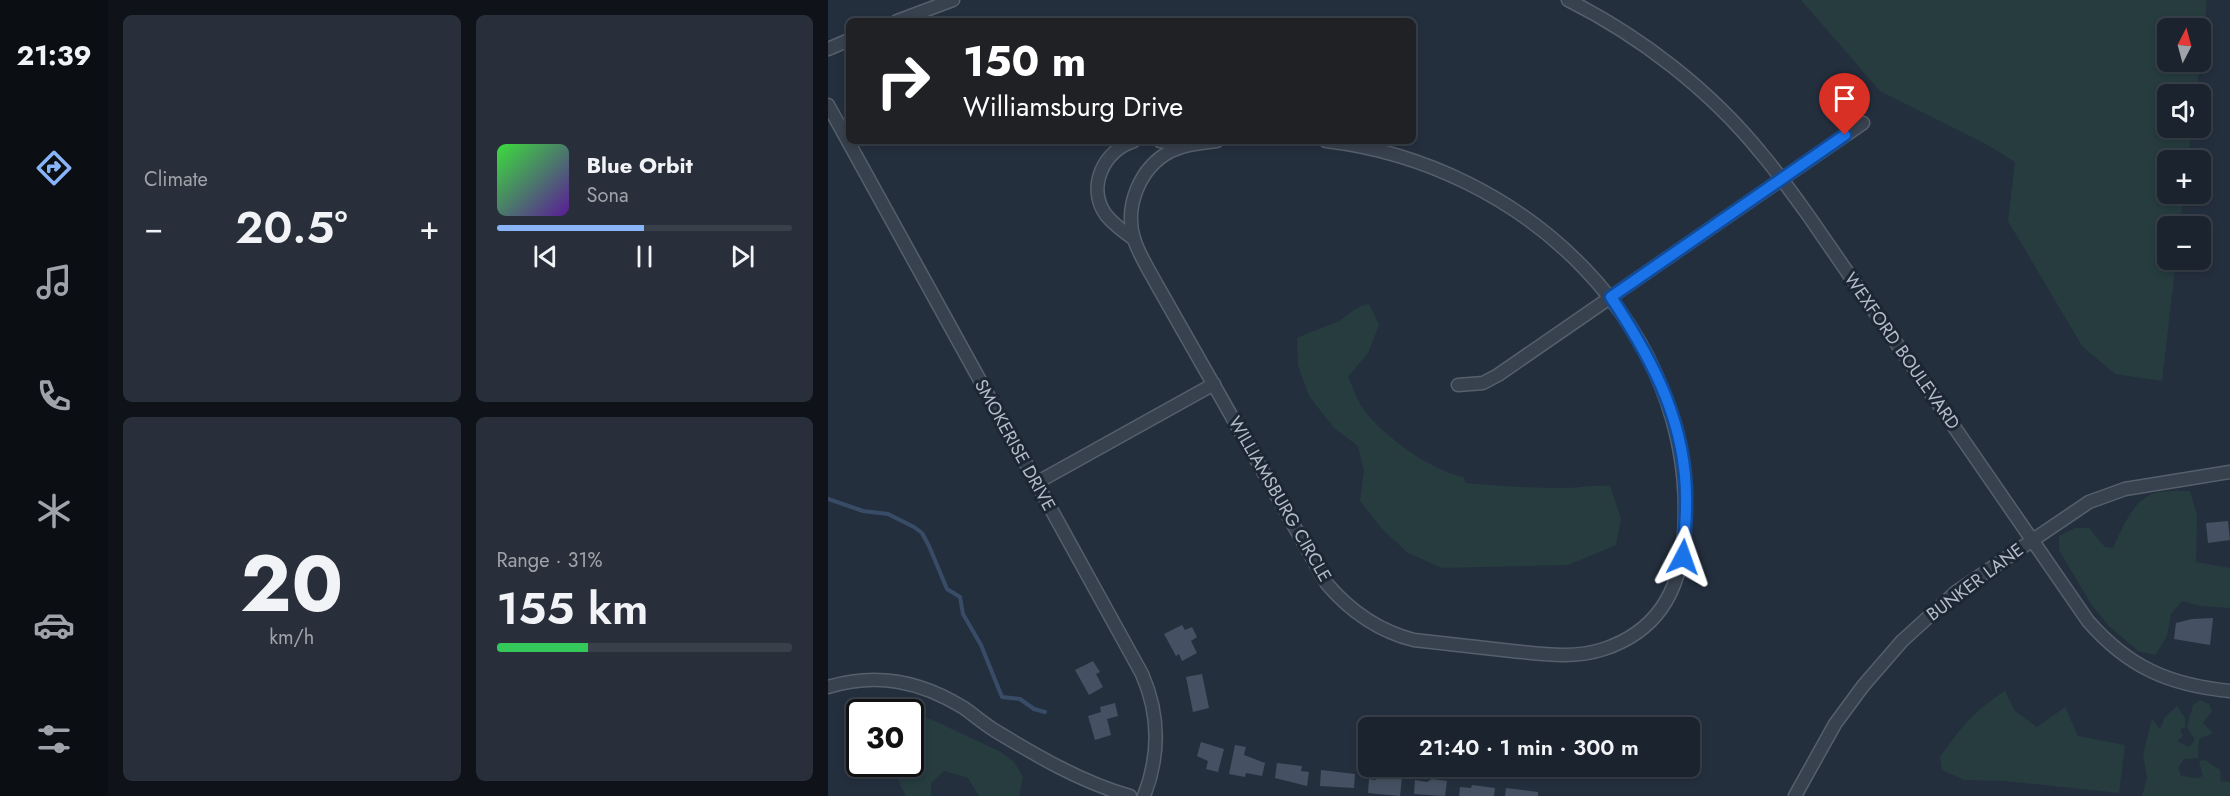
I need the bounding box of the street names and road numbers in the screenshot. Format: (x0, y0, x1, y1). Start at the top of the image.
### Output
street label: WEXFORD BOULEVARD (1838, 267, 1966, 435)
street label: SMOKERISE DRIVE (968, 374, 1062, 516)
street label: WILLIAMSBURG CIRCLE (1222, 411, 1338, 587)
street label: BUNKER LANE (1921, 537, 2029, 627)

